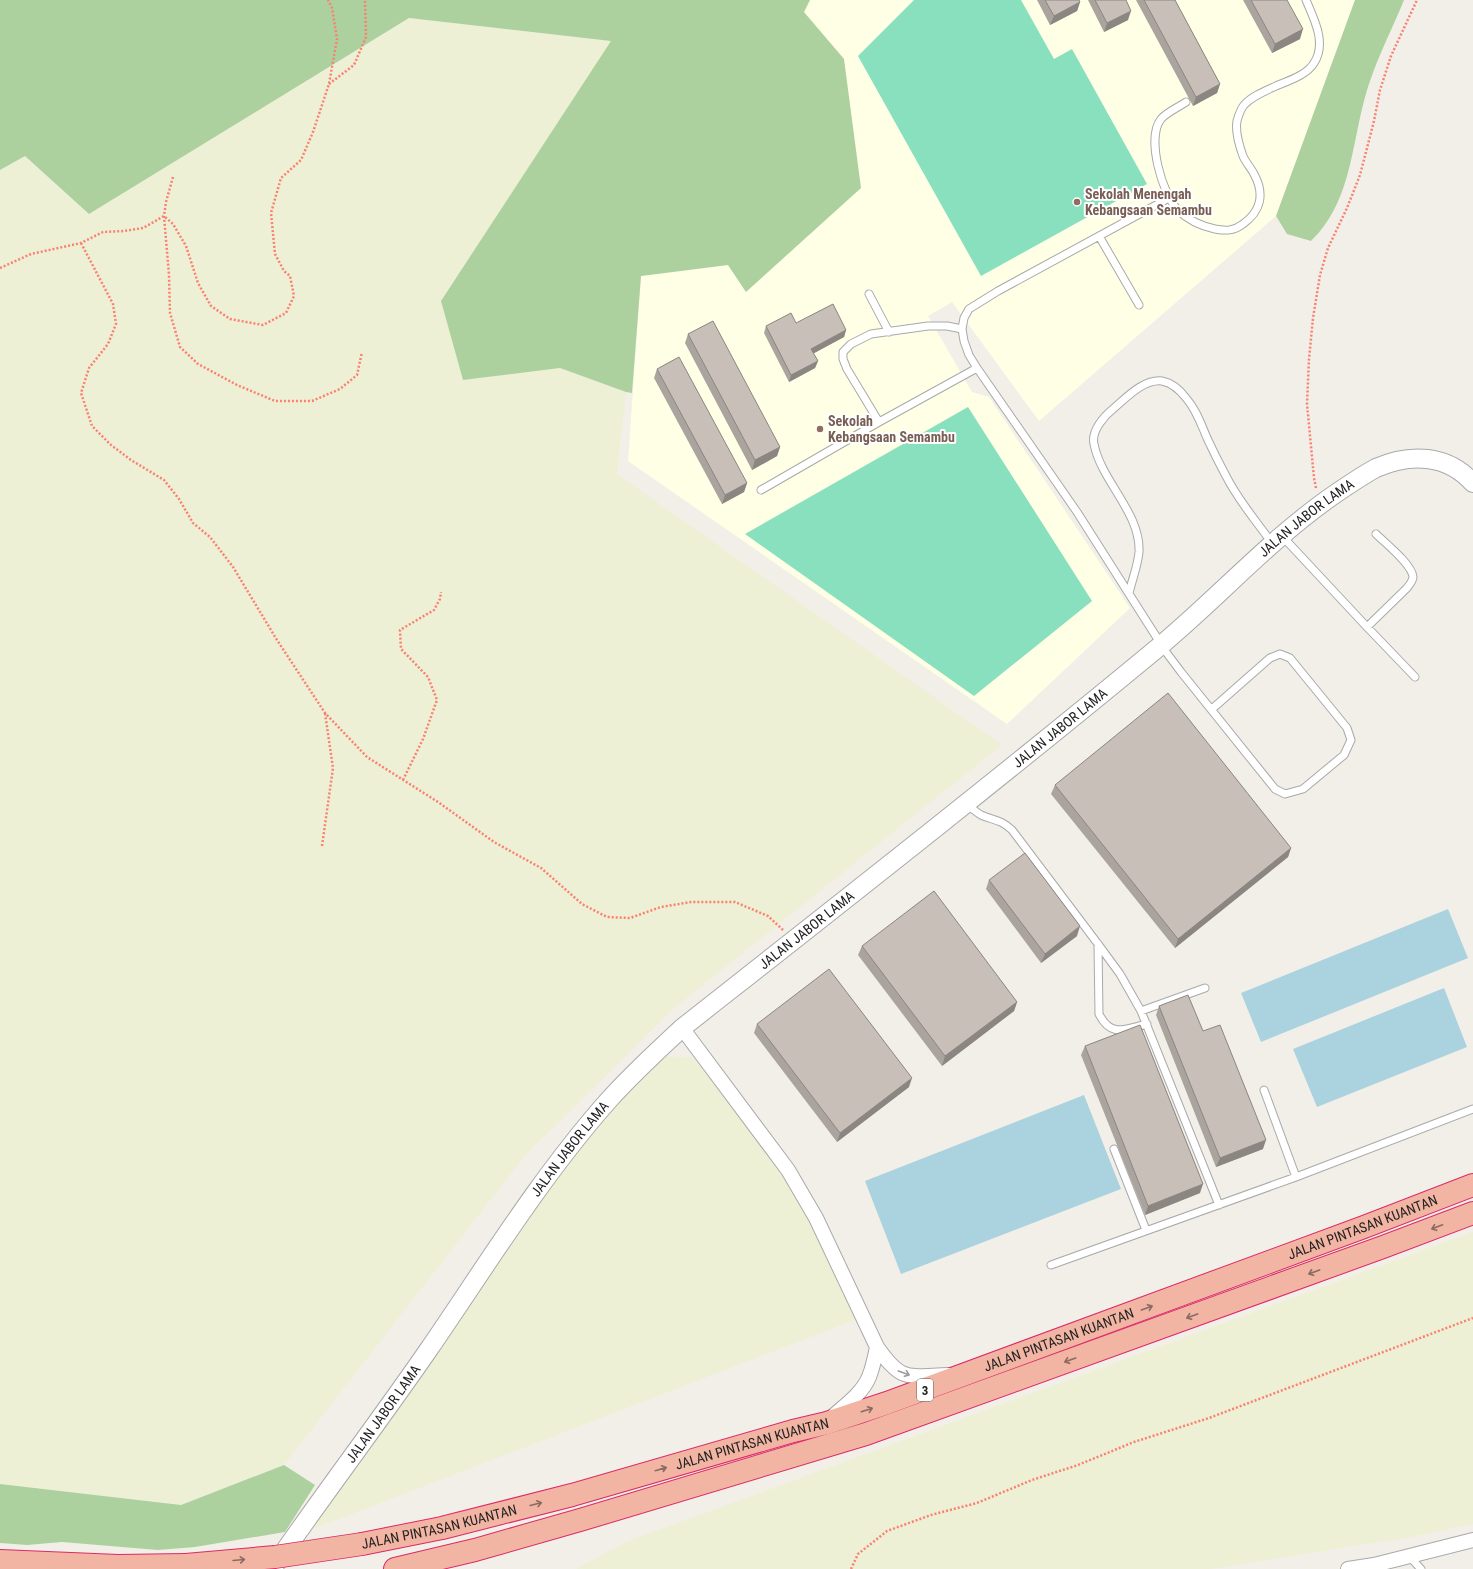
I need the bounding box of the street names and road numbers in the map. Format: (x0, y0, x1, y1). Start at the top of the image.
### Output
street label: JALAN JABOR LAMA (1256, 476, 1357, 560)
street label: JALAN JABOR LAMA (1010, 685, 1110, 771)
street label: JALAN JABOR LAMA (756, 888, 857, 972)
street label: JALAN JABOR LAMA (527, 1098, 612, 1200)
street label: JALAN PINTASAN KUANTAN (1285, 1191, 1440, 1262)
street label: JALAN PINTASAN KUANTAN (981, 1305, 1136, 1375)
street label: JALAN JABOR LAMA (343, 1362, 424, 1466)
road number: 3 (917, 1379, 933, 1401)
street label: JALAN PINTASAN KUANTAN (673, 1415, 830, 1473)
street label: JALAN PINTASAN KUANTAN (360, 1501, 518, 1552)

